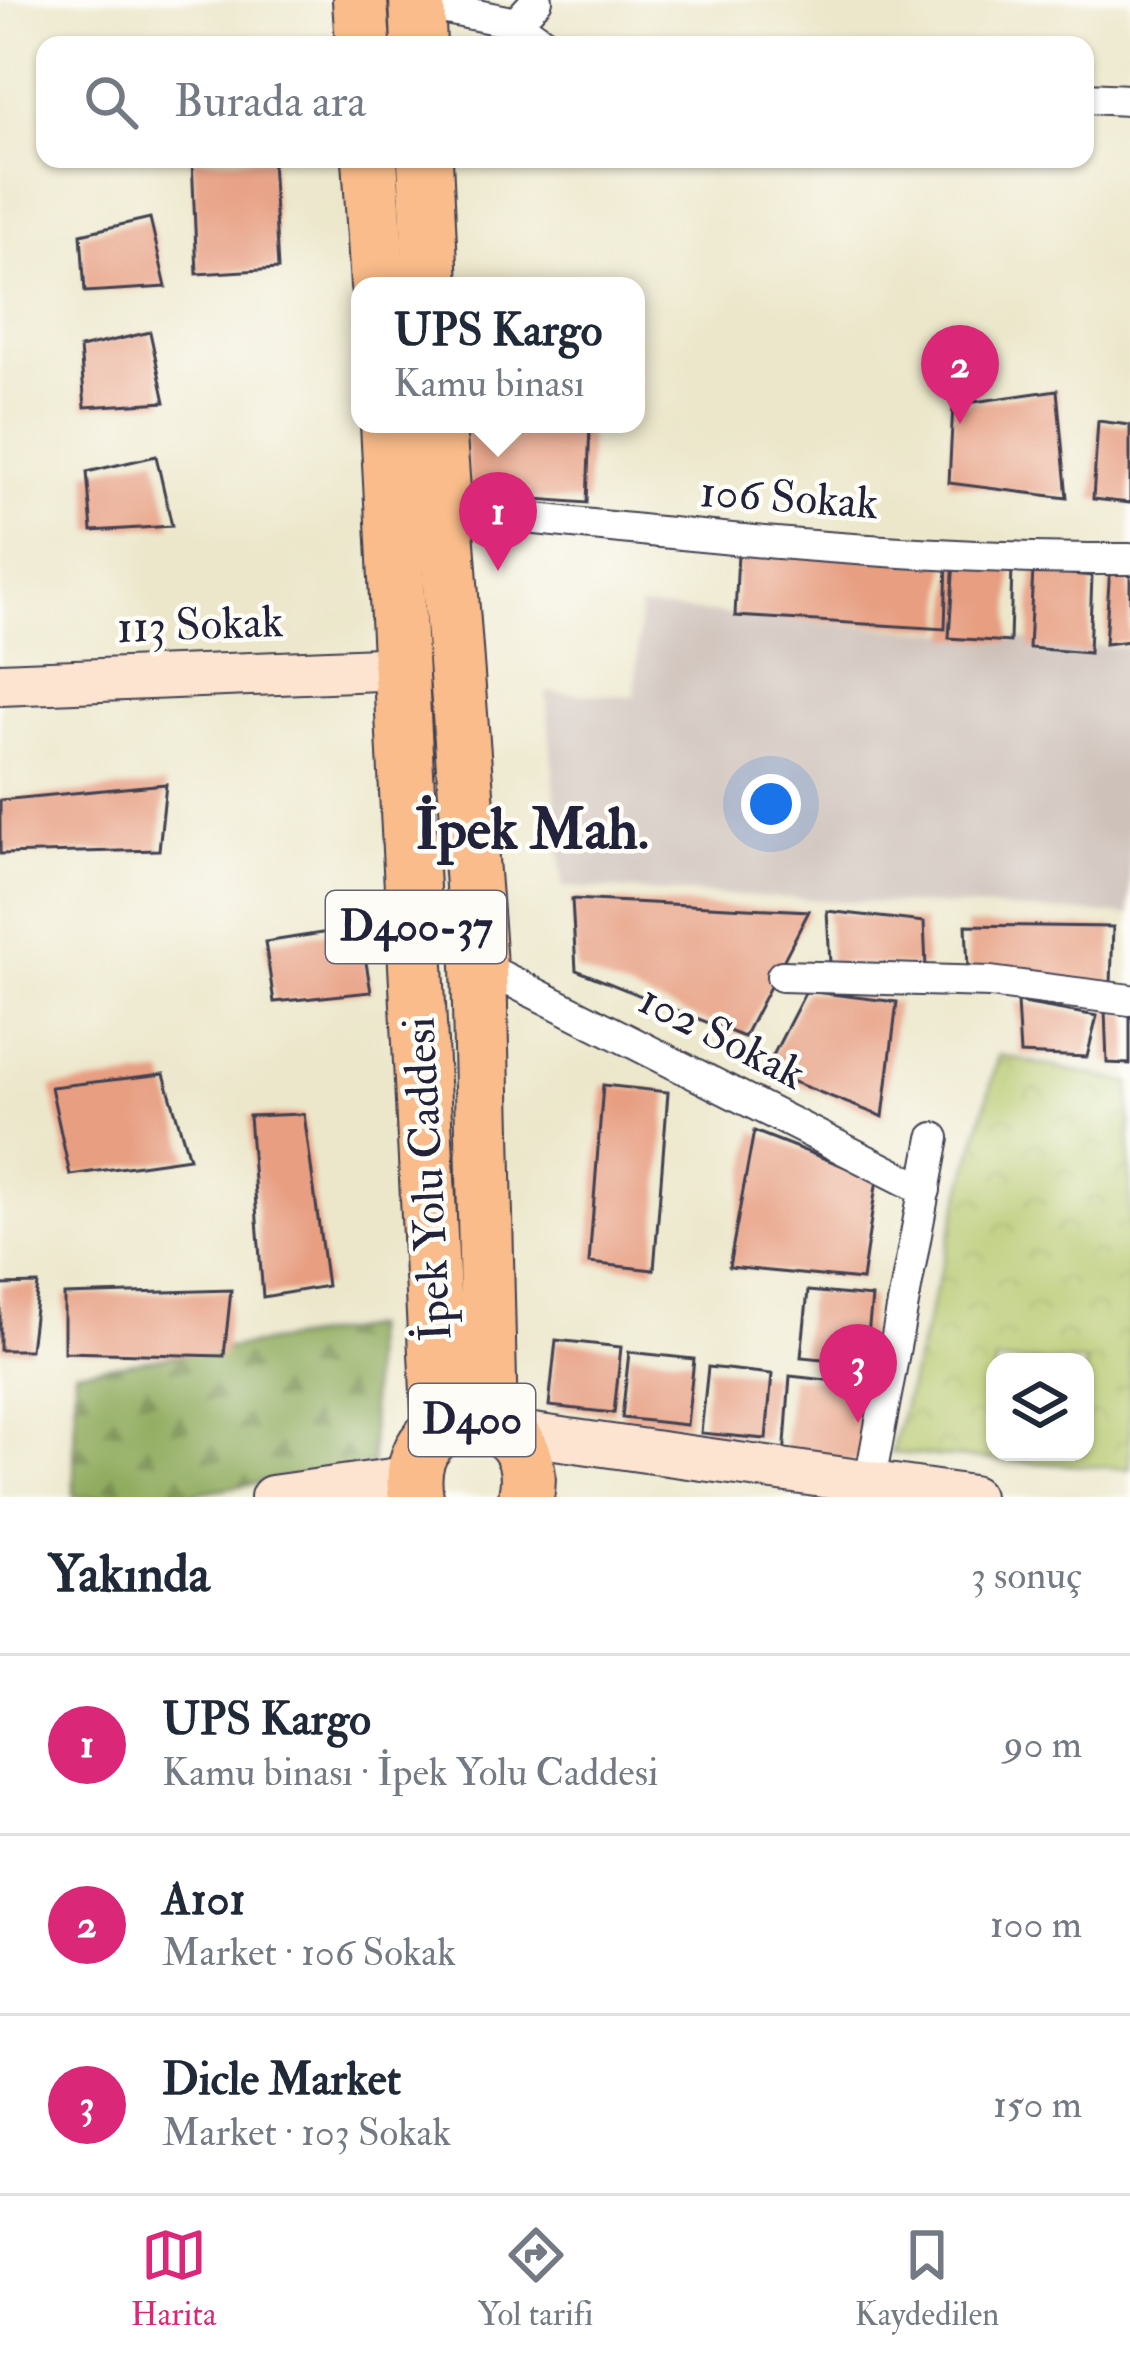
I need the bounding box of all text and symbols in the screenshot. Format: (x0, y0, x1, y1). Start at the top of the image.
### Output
search box (36, 36, 1094, 168)
icon: search (78, 69, 144, 135)
text: Burada ara (174, 74, 366, 130)
popup (351, 277, 645, 433)
text: UPS Kargo (394, 303, 602, 359)
pin: 2 (921, 325, 999, 424)
text: Kamu binası (394, 359, 585, 408)
street label: 106 Sokak (698, 464, 880, 532)
pin: 1 (459, 472, 537, 571)
street label: 113 Sokak (116, 594, 284, 656)
your location (741, 774, 801, 834)
district label: İpek Mah. (415, 794, 649, 866)
road number: D400-37 (326, 891, 506, 963)
street label: 102 Sokak (630, 971, 814, 1103)
street label: İpek Yolu Caddesi (392, 1015, 464, 1343)
pin: 3 (819, 1324, 897, 1423)
map controls (986, 1353, 1094, 1461)
button: layers (986, 1353, 1094, 1461)
road number: D400 (409, 1384, 535, 1456)
text: Yakında (48, 1543, 210, 1607)
text: 3 sonuç (971, 1551, 1082, 1600)
text: UPS Kargo (162, 1692, 371, 1748)
text: 1 (80, 1720, 94, 1769)
text: 90 m (1004, 1720, 1082, 1769)
text: Kamu binası · İpek Yolu Caddesi (162, 1748, 658, 1797)
text: A101 (162, 1872, 245, 1928)
text: 2 (77, 1900, 97, 1949)
text: 100 m (990, 1900, 1082, 1949)
text: Market · 106 Sokak (162, 1928, 456, 1977)
text: Dicle Market (162, 2052, 401, 2108)
text: 3 (80, 2080, 94, 2129)
text: 150 m (993, 2080, 1082, 2129)
text: Market · 103 Sokak (162, 2108, 451, 2157)
tab: Harita (131, 2222, 217, 2335)
tab: Yol tarifi (478, 2222, 593, 2335)
tab: Kaydedilen (855, 2222, 999, 2335)

